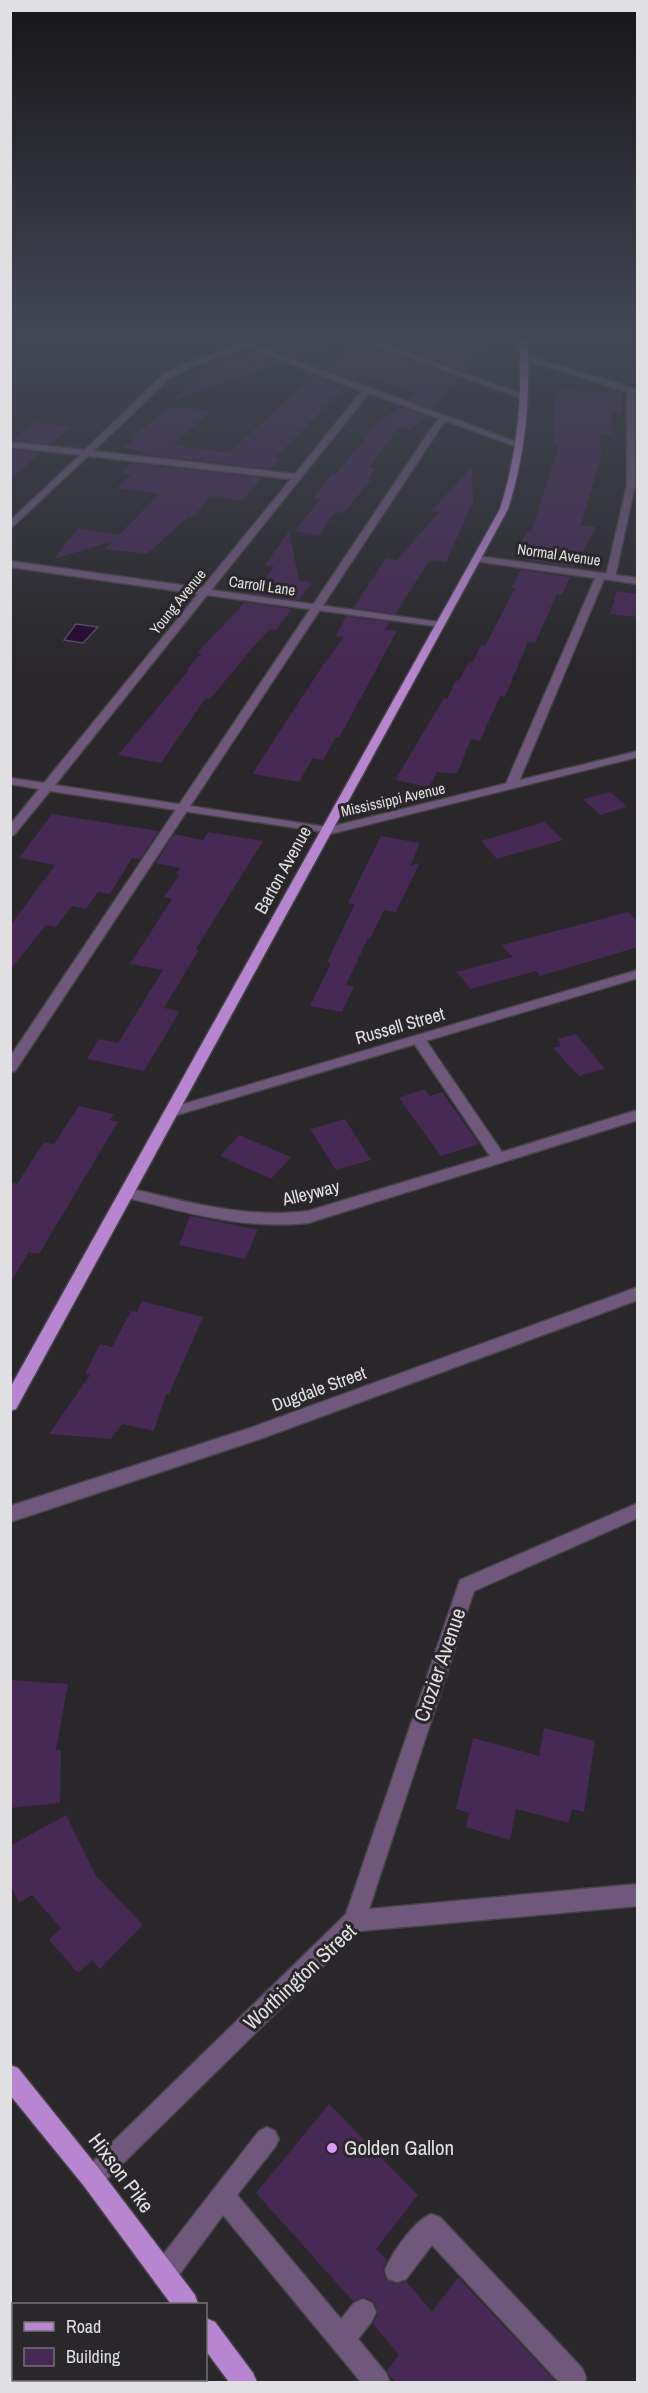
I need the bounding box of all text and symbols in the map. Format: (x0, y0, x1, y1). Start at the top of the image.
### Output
street label: Normal Avenue (516, 538, 602, 571)
street label: Young Avenue (145, 564, 211, 639)
street label: Carroll Lane (227, 570, 297, 601)
street label: Mississippi Avenue (339, 777, 447, 822)
street label: Barton Avenue (248, 821, 317, 918)
street label: Russell Street (352, 1001, 447, 1050)
street label: Alleyway (279, 1173, 343, 1212)
street label: Dugdale Street (268, 1360, 369, 1417)
street label: Crozier Avenue (407, 1604, 473, 1726)
street label: Worthington Street (237, 1917, 362, 2036)
street label: Hixson Pike (82, 2127, 161, 2218)
place label: Golden Gallon (344, 2133, 454, 2162)
marker: Golden Gallon (325, 2141, 339, 2155)
legend (12, 2303, 207, 2381)
text: Road (66, 2314, 101, 2339)
text: Building (66, 2344, 121, 2369)

